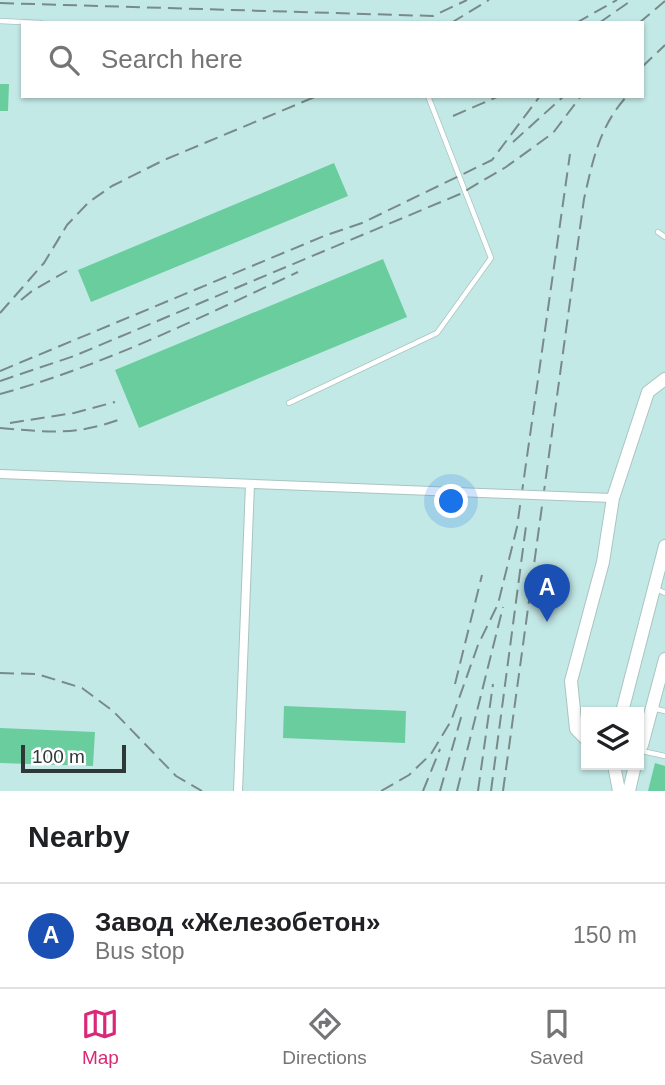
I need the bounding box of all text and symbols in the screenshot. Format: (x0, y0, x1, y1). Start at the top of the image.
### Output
search box (21, 21, 644, 98)
icon: search (45, 41, 83, 79)
text: Search here (101, 44, 243, 74)
your location (434, 484, 468, 518)
pin: A (524, 564, 570, 622)
map controls (581, 707, 644, 770)
button: layers (581, 707, 644, 770)
scale bar (21, 742, 126, 774)
text: 100 m (32, 746, 85, 767)
text: Nearby (28, 820, 130, 853)
text: Завод «Железобетон» (95, 907, 380, 937)
text: A (43, 922, 59, 948)
text: 150 m (573, 922, 637, 948)
text: Bus stop (95, 938, 185, 964)
tab: Map (81, 1005, 119, 1069)
tab: Directions (282, 1005, 367, 1069)
tab: Saved (530, 1005, 584, 1069)

